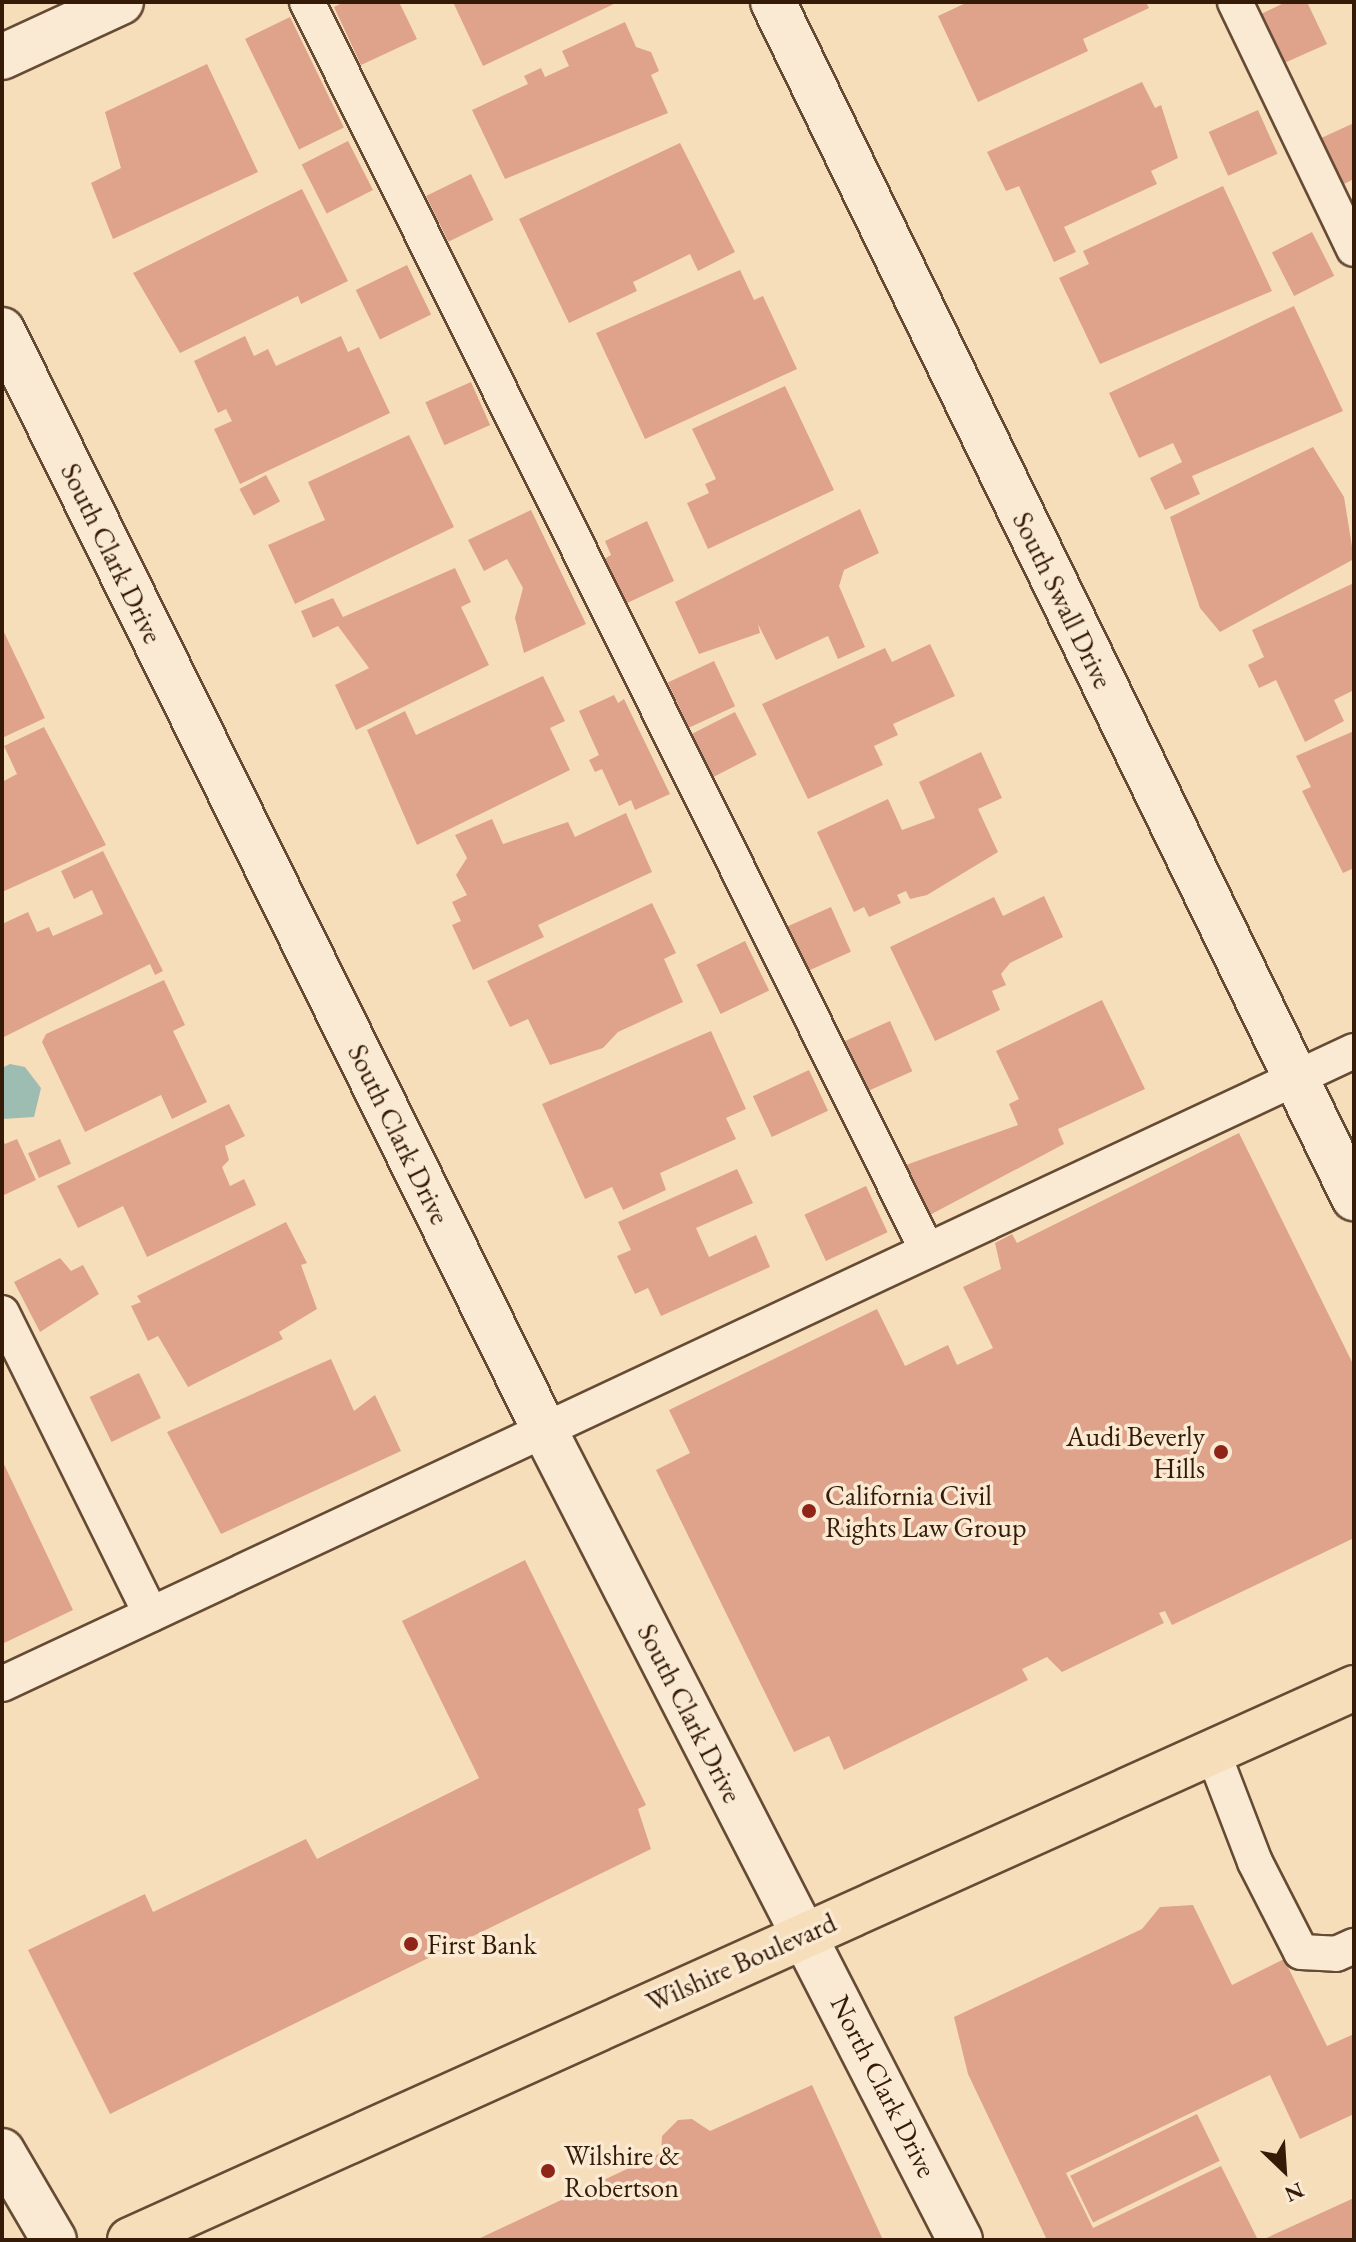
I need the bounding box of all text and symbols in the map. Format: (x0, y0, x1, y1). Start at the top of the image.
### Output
street label: South Clark Drive (54, 458, 170, 648)
street label: South Swall Drive (1006, 506, 1120, 694)
street label: South Clark Drive (341, 1039, 457, 1229)
place label: Audi Beverly Hills (1066, 1419, 1205, 1485)
marker: Audi Beverly Hills (1212, 1443, 1230, 1461)
place label: California Civil Rights Law Group (825, 1478, 1027, 1544)
marker: California Civil Rights Law Group (800, 1502, 818, 1520)
street label: South Clark Drive (631, 1618, 749, 1808)
street label: Wilshire Boulevard (641, 1905, 841, 2019)
place label: First Bank (427, 1927, 537, 1961)
marker: First Bank (402, 1935, 420, 1953)
street label: North Clark Drive (824, 1989, 944, 2183)
north arrow (1244, 2130, 1324, 2210)
place label: Wilshire & Robertson (564, 2138, 680, 2204)
marker: Wilshire & Robertson (539, 2162, 557, 2180)
text: N (1280, 2175, 1309, 2209)

